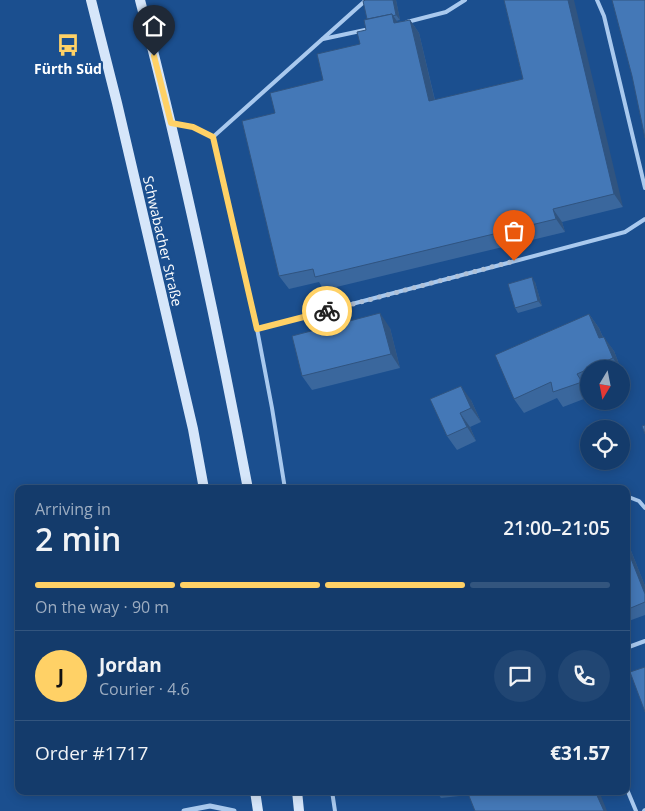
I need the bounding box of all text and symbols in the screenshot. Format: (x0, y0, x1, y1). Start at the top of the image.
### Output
pin (133, 5, 175, 56)
icon: home (140, 12, 168, 40)
bus stop icon: Fürth Süd (55, 32, 81, 58)
place label: Fürth Süd (34, 59, 102, 78)
street label: Schwabacher Straße (139, 174, 187, 308)
pin (493, 210, 535, 261)
icon: bag (500, 217, 528, 245)
courier (302, 286, 352, 336)
icon: bike (313, 297, 341, 325)
north arrow (580, 360, 630, 410)
map controls (580, 360, 630, 470)
button: locate (580, 420, 630, 470)
text: Arriving in (35, 498, 111, 520)
text: 21:00–21:05 (503, 515, 610, 541)
text: 2 min (35, 517, 121, 560)
text: On the way · 90 m (35, 596, 169, 618)
button: chat (494, 650, 546, 702)
button: phone (558, 650, 610, 702)
text: Jordan (99, 652, 162, 678)
text: J (58, 663, 64, 689)
text: Courier · 4.6 (99, 678, 190, 700)
text: Order #1717 (35, 740, 148, 766)
text: €31.57 (550, 740, 610, 766)

